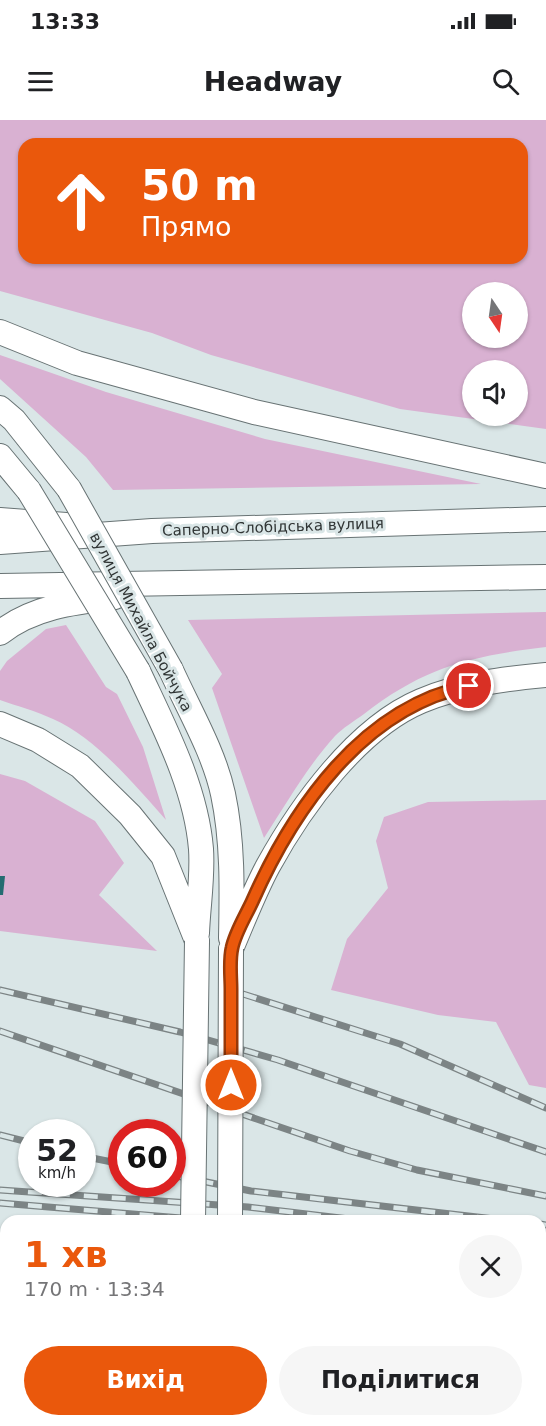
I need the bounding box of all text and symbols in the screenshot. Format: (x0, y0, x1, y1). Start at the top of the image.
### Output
text: 13:33 (30, 9, 100, 34)
icon: menu (24, 65, 57, 98)
icon: search (489, 65, 522, 98)
text: Headway (204, 66, 342, 97)
text: 50 m (141, 161, 258, 210)
icon: ahead (42, 162, 120, 240)
text: Прямо (141, 211, 232, 242)
north arrow (462, 282, 528, 348)
map controls (462, 282, 528, 426)
button: sound (462, 360, 528, 426)
street label: Саперно-Слобідська вулиця (162, 514, 384, 540)
street label: вулиця Михайла Бойчука (86, 529, 196, 715)
pin (443, 660, 494, 711)
icon: arrive (452, 669, 485, 702)
position arrow (199, 1053, 263, 1117)
speed limit sign: 60 (108, 1119, 186, 1197)
text: 52 (36, 1133, 78, 1168)
text: km/h (38, 1164, 76, 1182)
text: 1 хв (24, 1234, 108, 1275)
button: close (459, 1235, 522, 1298)
text: 170 m · 13:34 (24, 1277, 165, 1301)
button: Вихід (24, 1346, 267, 1415)
button: Поділитися (279, 1346, 522, 1415)

